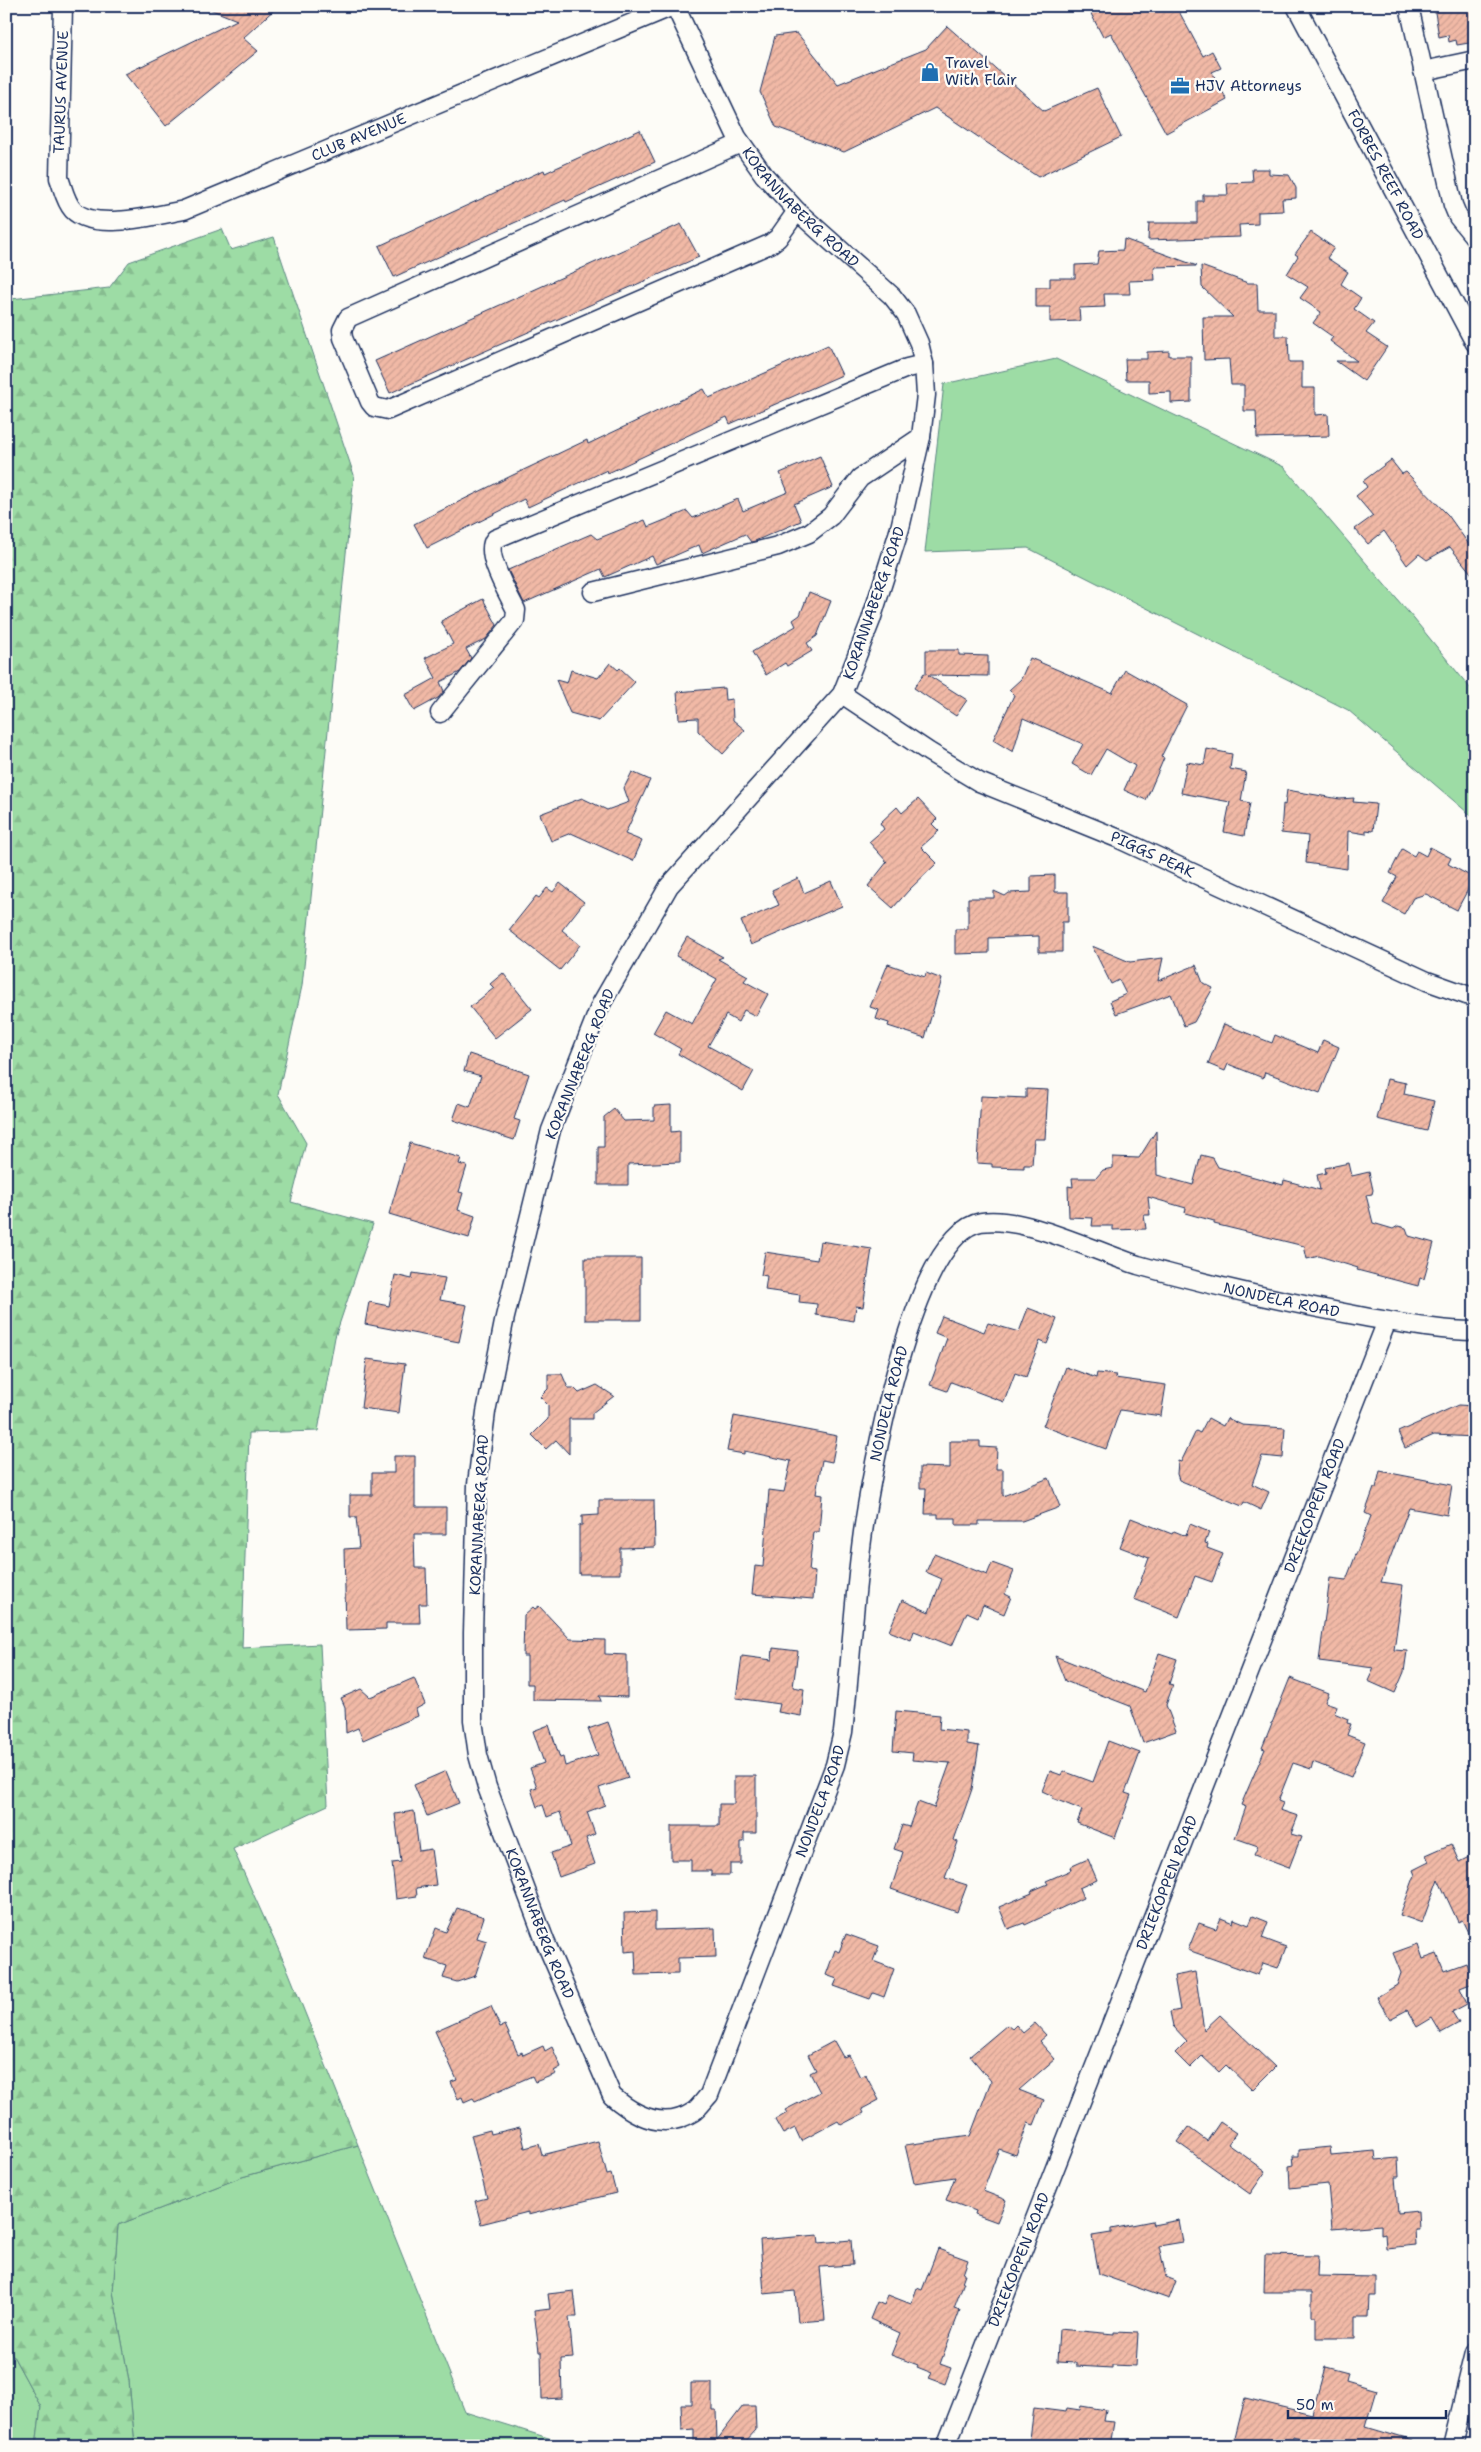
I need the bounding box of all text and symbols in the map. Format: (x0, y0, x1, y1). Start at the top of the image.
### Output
street label: TAURUS AVENUE (49, 30, 73, 154)
place label: Travel With Flair (945, 53, 1017, 90)
shop icon: Travel With Flair (919, 61, 941, 83)
office icon: HJV Attorneys (1169, 75, 1191, 97)
place label: HJV Attorneys (1195, 76, 1302, 96)
street label: FORBES REEF ROAD (1343, 106, 1428, 243)
street label: CLUB AVENUE (308, 108, 409, 166)
street label: KORANNABERG ROAD (737, 143, 863, 272)
street label: KORANNABERG ROAD (838, 524, 910, 682)
street label: PIGGS PEAK (1108, 826, 1198, 883)
street label: KORANNABERG ROAD (541, 986, 619, 1142)
street label: NONDELA ROAD (1221, 1278, 1341, 1322)
street label: NONDELA ROAD (865, 1343, 913, 1463)
street label: KORANNABERG ROAD (465, 1434, 493, 1596)
street label: DRIEKOPPEN ROAD (1279, 1435, 1350, 1576)
street label: NONDELA ROAD (791, 1743, 849, 1860)
street label: DRIEKOPPEN ROAD (1131, 1813, 1202, 1953)
street label: KORANNABERG ROAD (501, 1845, 579, 2002)
street label: DRIEKOPPEN ROAD (984, 2190, 1054, 2330)
scale bar (1288, 2387, 1446, 2419)
text: 50 m (1296, 2395, 1334, 2415)

